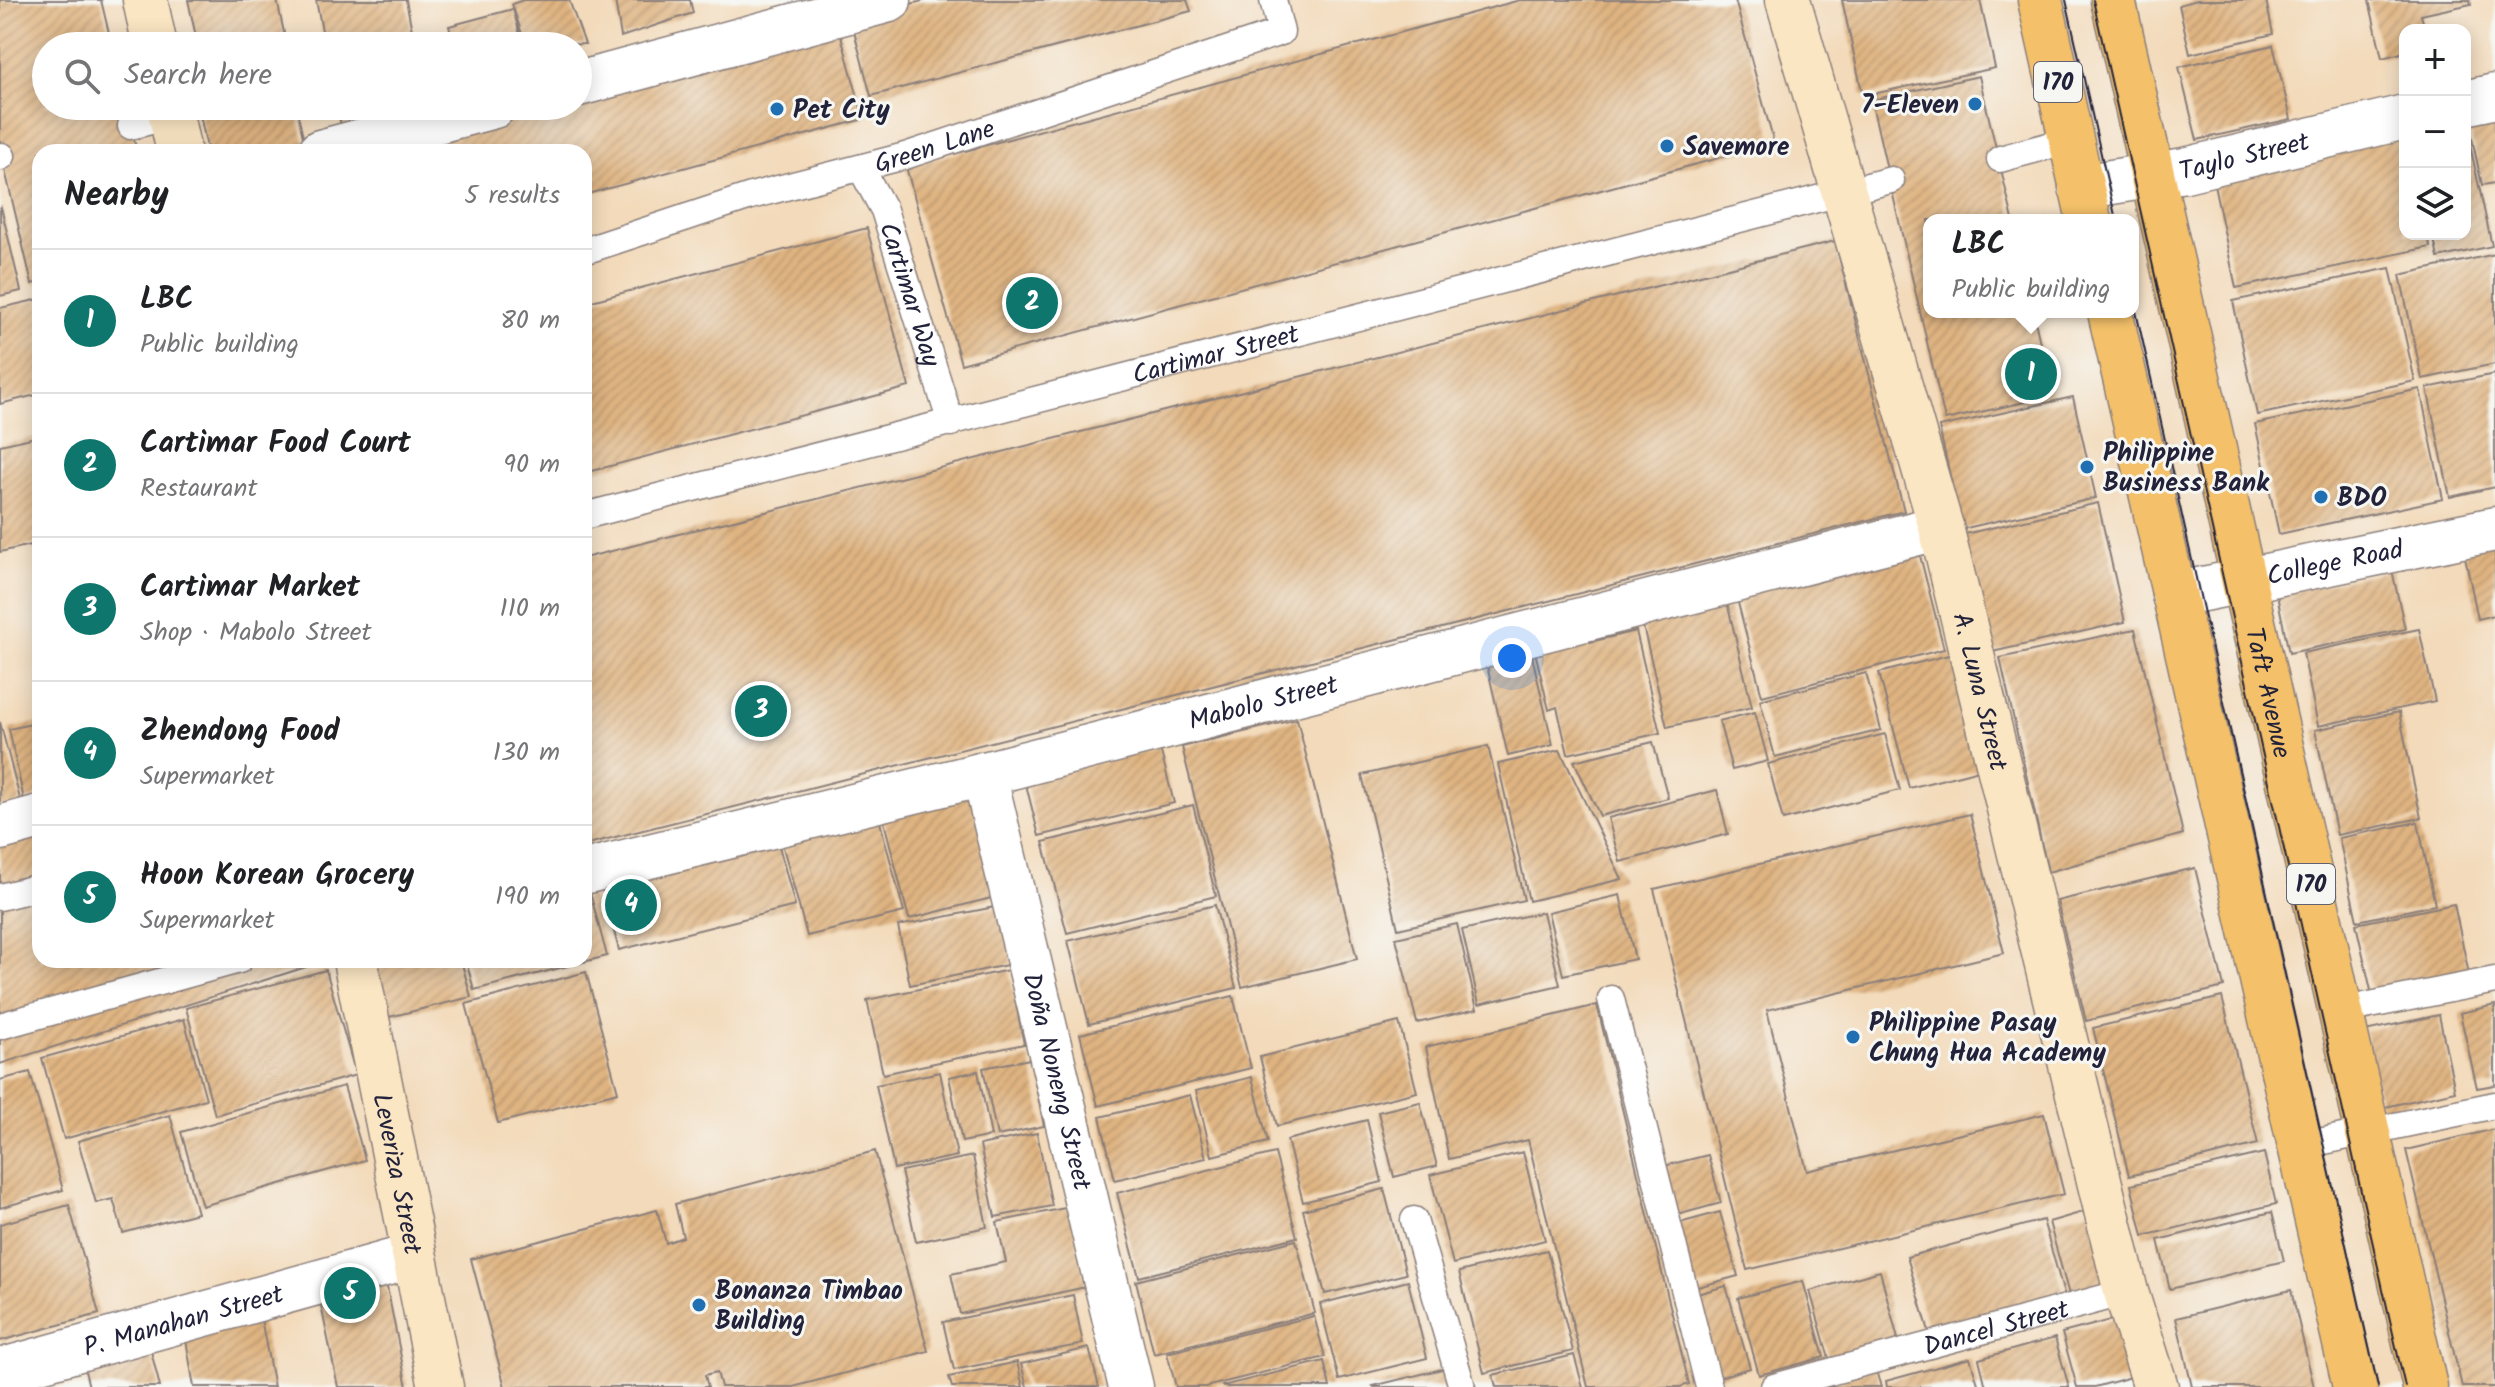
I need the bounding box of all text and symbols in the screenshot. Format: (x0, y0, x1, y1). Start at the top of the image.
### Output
map controls (2399, 24, 2471, 240)
button: + (2399, 24, 2471, 96)
search box (32, 32, 592, 120)
text: Search here (124, 52, 272, 100)
icon: search (60, 54, 104, 98)
road number: 170 (2034, 62, 2082, 102)
place label: 7-Eleven (1861, 85, 1959, 127)
place label: Pet City (793, 90, 890, 132)
marker: 7-Eleven (1966, 95, 1984, 113)
button: − (2399, 96, 2471, 168)
marker: Pet City (768, 100, 786, 118)
street label: Green Lane (870, 109, 1001, 186)
street label: Taylo Street (2175, 122, 2315, 194)
place label: Savemore (1683, 127, 1790, 169)
marker: Savemore (1658, 137, 1676, 155)
button: layers (2399, 168, 2471, 240)
text: Nearby (64, 169, 169, 223)
text: 5 results (464, 175, 560, 217)
popup (1923, 214, 2139, 318)
street label: Cartimar Way (866, 217, 951, 373)
text: LBC (1952, 221, 2005, 269)
text: Public building (1952, 269, 2110, 311)
pin: 2 (1006, 273, 1058, 333)
text: LBC (140, 276, 194, 324)
text: 1 (86, 300, 94, 342)
text: 80 m (500, 300, 560, 342)
street label: Cartimar Street (1128, 314, 1305, 397)
text: Public building (140, 324, 299, 366)
pin: 1 (2005, 344, 2057, 404)
text: Cartimar Food Court (140, 420, 411, 468)
place label: Philippine Business Bank (2103, 433, 2270, 505)
text: 2 (82, 444, 98, 486)
text: 90 m (503, 444, 560, 486)
marker: Philippine Business Bank (2078, 458, 2096, 476)
text: Restaurant (140, 468, 257, 510)
place label: BDO (2337, 478, 2387, 520)
marker: BDO (2312, 488, 2330, 506)
street label: College Road (2263, 529, 2408, 598)
text: Cartimar Market (140, 564, 360, 612)
text: 3 (83, 588, 97, 630)
text: 110 m (500, 588, 560, 630)
street label: A. Luna Street (1939, 608, 2018, 776)
text: Shop · Mabolo Street (140, 612, 372, 654)
street label: Taft Avenue (2232, 624, 2302, 763)
your location (1492, 638, 1532, 678)
street label: Mabolo Street (1184, 664, 1344, 743)
pin: 3 (735, 681, 787, 741)
text: Zhendong Food (140, 708, 340, 756)
text: 4 (83, 732, 97, 774)
text: 130 m (493, 732, 560, 774)
text: Supermarket (140, 756, 275, 798)
text: Hoon Korean Grocery (140, 852, 414, 900)
road number: 170 (2287, 864, 2335, 904)
pin: 4 (605, 875, 657, 935)
text: 5 (83, 876, 97, 918)
text: 190 m (495, 876, 560, 918)
text: Supermarket (140, 900, 275, 942)
street label: Doña Noneng Street (1009, 969, 1102, 1196)
place label: Philippine Pasay Chung Hua Academy (1869, 1003, 2106, 1075)
marker: Philippine Pasay Chung Hua Academy (1844, 1028, 1862, 1046)
street label: Leveriza Street (359, 1090, 433, 1259)
pin: 5 (324, 1263, 376, 1323)
place label: Bonanza Timbao Building (715, 1271, 903, 1343)
street label: P. Manahan Street (79, 1274, 289, 1370)
street label: Dancel Street (1919, 1289, 2075, 1369)
marker: Bonanza Timbao Building (690, 1296, 708, 1314)

